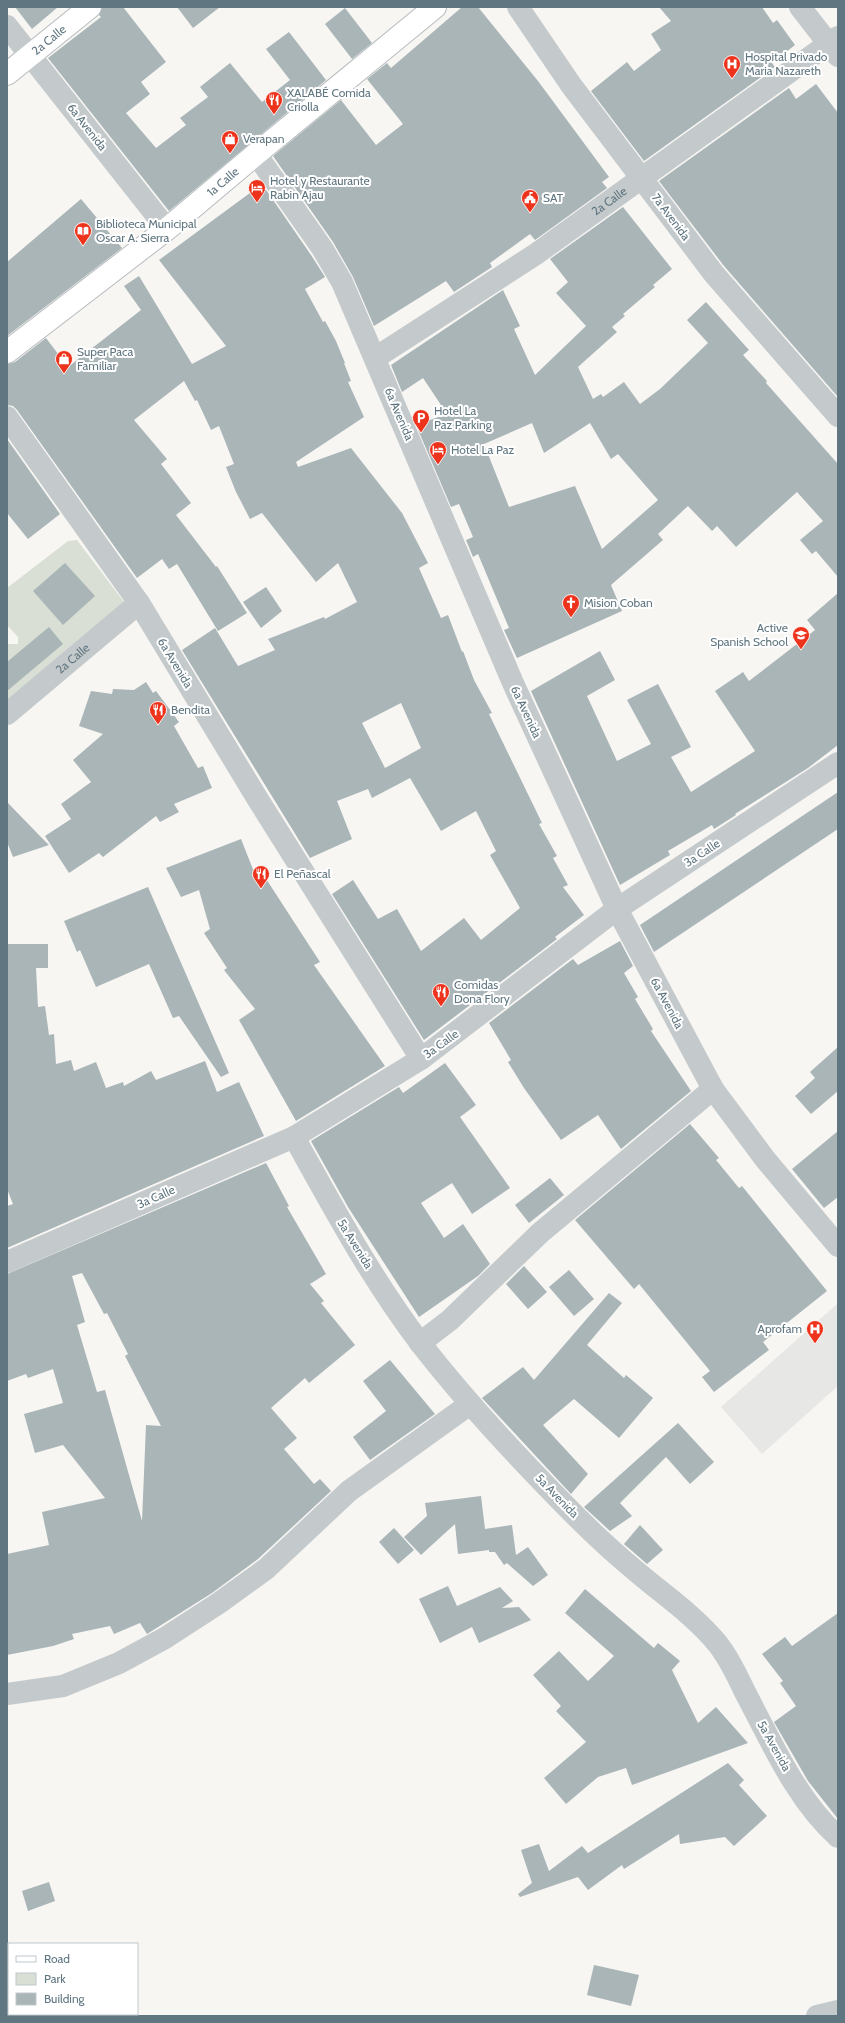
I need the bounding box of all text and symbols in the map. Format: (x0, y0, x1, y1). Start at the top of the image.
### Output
street label: 2a Calle (29, 21, 69, 58)
place label: Hospital Privado Maria Nazareth (745, 49, 828, 78)
hospital icon: Hospital Privado Maria Nazareth (722, 54, 742, 79)
place label: XALABÉ Comida Criolla (287, 85, 371, 114)
restaurant icon: XALABÉ Comida Criolla (264, 90, 284, 115)
street label: 6a Avenida (64, 100, 111, 154)
shop icon: Verapan (220, 129, 240, 154)
place label: Verapan (243, 131, 285, 146)
street label: 1a Calle (204, 164, 242, 199)
place label: Hotel y Restaurante Rabin Ajau (270, 173, 370, 202)
hotel icon: Hotel y Restaurante Rabin Ajau (247, 178, 267, 203)
street label: 2a Calle (589, 183, 630, 219)
public building icon: SAT (520, 188, 540, 213)
place label: SAT (543, 190, 564, 205)
street label: 7a Avenida (649, 190, 694, 243)
place label: Biblioteca Municipal Oscar A. Sierra (96, 216, 197, 245)
library icon: Biblioteca Municipal Oscar A. Sierra (73, 221, 93, 246)
place label: Super Paca Familiar (77, 344, 133, 373)
shop icon: Super Paca Familiar (54, 349, 74, 374)
street label: 6a Avenida (382, 385, 417, 443)
place label: Hotel La Paz Parking (434, 403, 493, 432)
parking icon: Hotel La Paz Parking (411, 408, 431, 433)
hotel icon: Hotel La Paz (428, 440, 448, 465)
place label: Hotel La Paz (451, 442, 514, 457)
church icon: Mision Coban (561, 593, 581, 618)
place label: Mision Coban (584, 595, 653, 610)
place label: Active Spanish School (710, 620, 788, 649)
school or university icon: Active Spanish School (791, 625, 811, 650)
street label: 6a Avenida (155, 635, 196, 691)
street label: 2a Calle (52, 640, 93, 677)
street label: 6a Avenida (508, 683, 545, 740)
restaurant icon: Bendita (148, 700, 168, 725)
place label: Bendita (171, 702, 210, 717)
street label: 3a Calle (681, 835, 723, 870)
restaurant icon: El Peñascal (251, 864, 271, 889)
place label: El Peñascal (274, 866, 331, 881)
street label: 6a Avenida (648, 975, 687, 1031)
place label: Comidas Dona Flory (454, 977, 510, 1006)
restaurant icon: Comidas Dona Flory (431, 982, 451, 1007)
street label: 3a Calle (420, 1026, 461, 1061)
street label: 3a Calle (135, 1182, 177, 1212)
street label: 5a Avenida (334, 1216, 377, 1271)
hospital icon: Aprofam (805, 1319, 825, 1344)
place label: Aprofam (758, 1321, 802, 1336)
street label: 5a Avenida (533, 1470, 582, 1521)
street label: 5a Avenida (754, 1718, 795, 1774)
legend (8, 1943, 138, 2015)
text: Road (44, 1951, 70, 1966)
text: Park (44, 1971, 66, 1986)
text: Building (44, 1991, 86, 2006)

